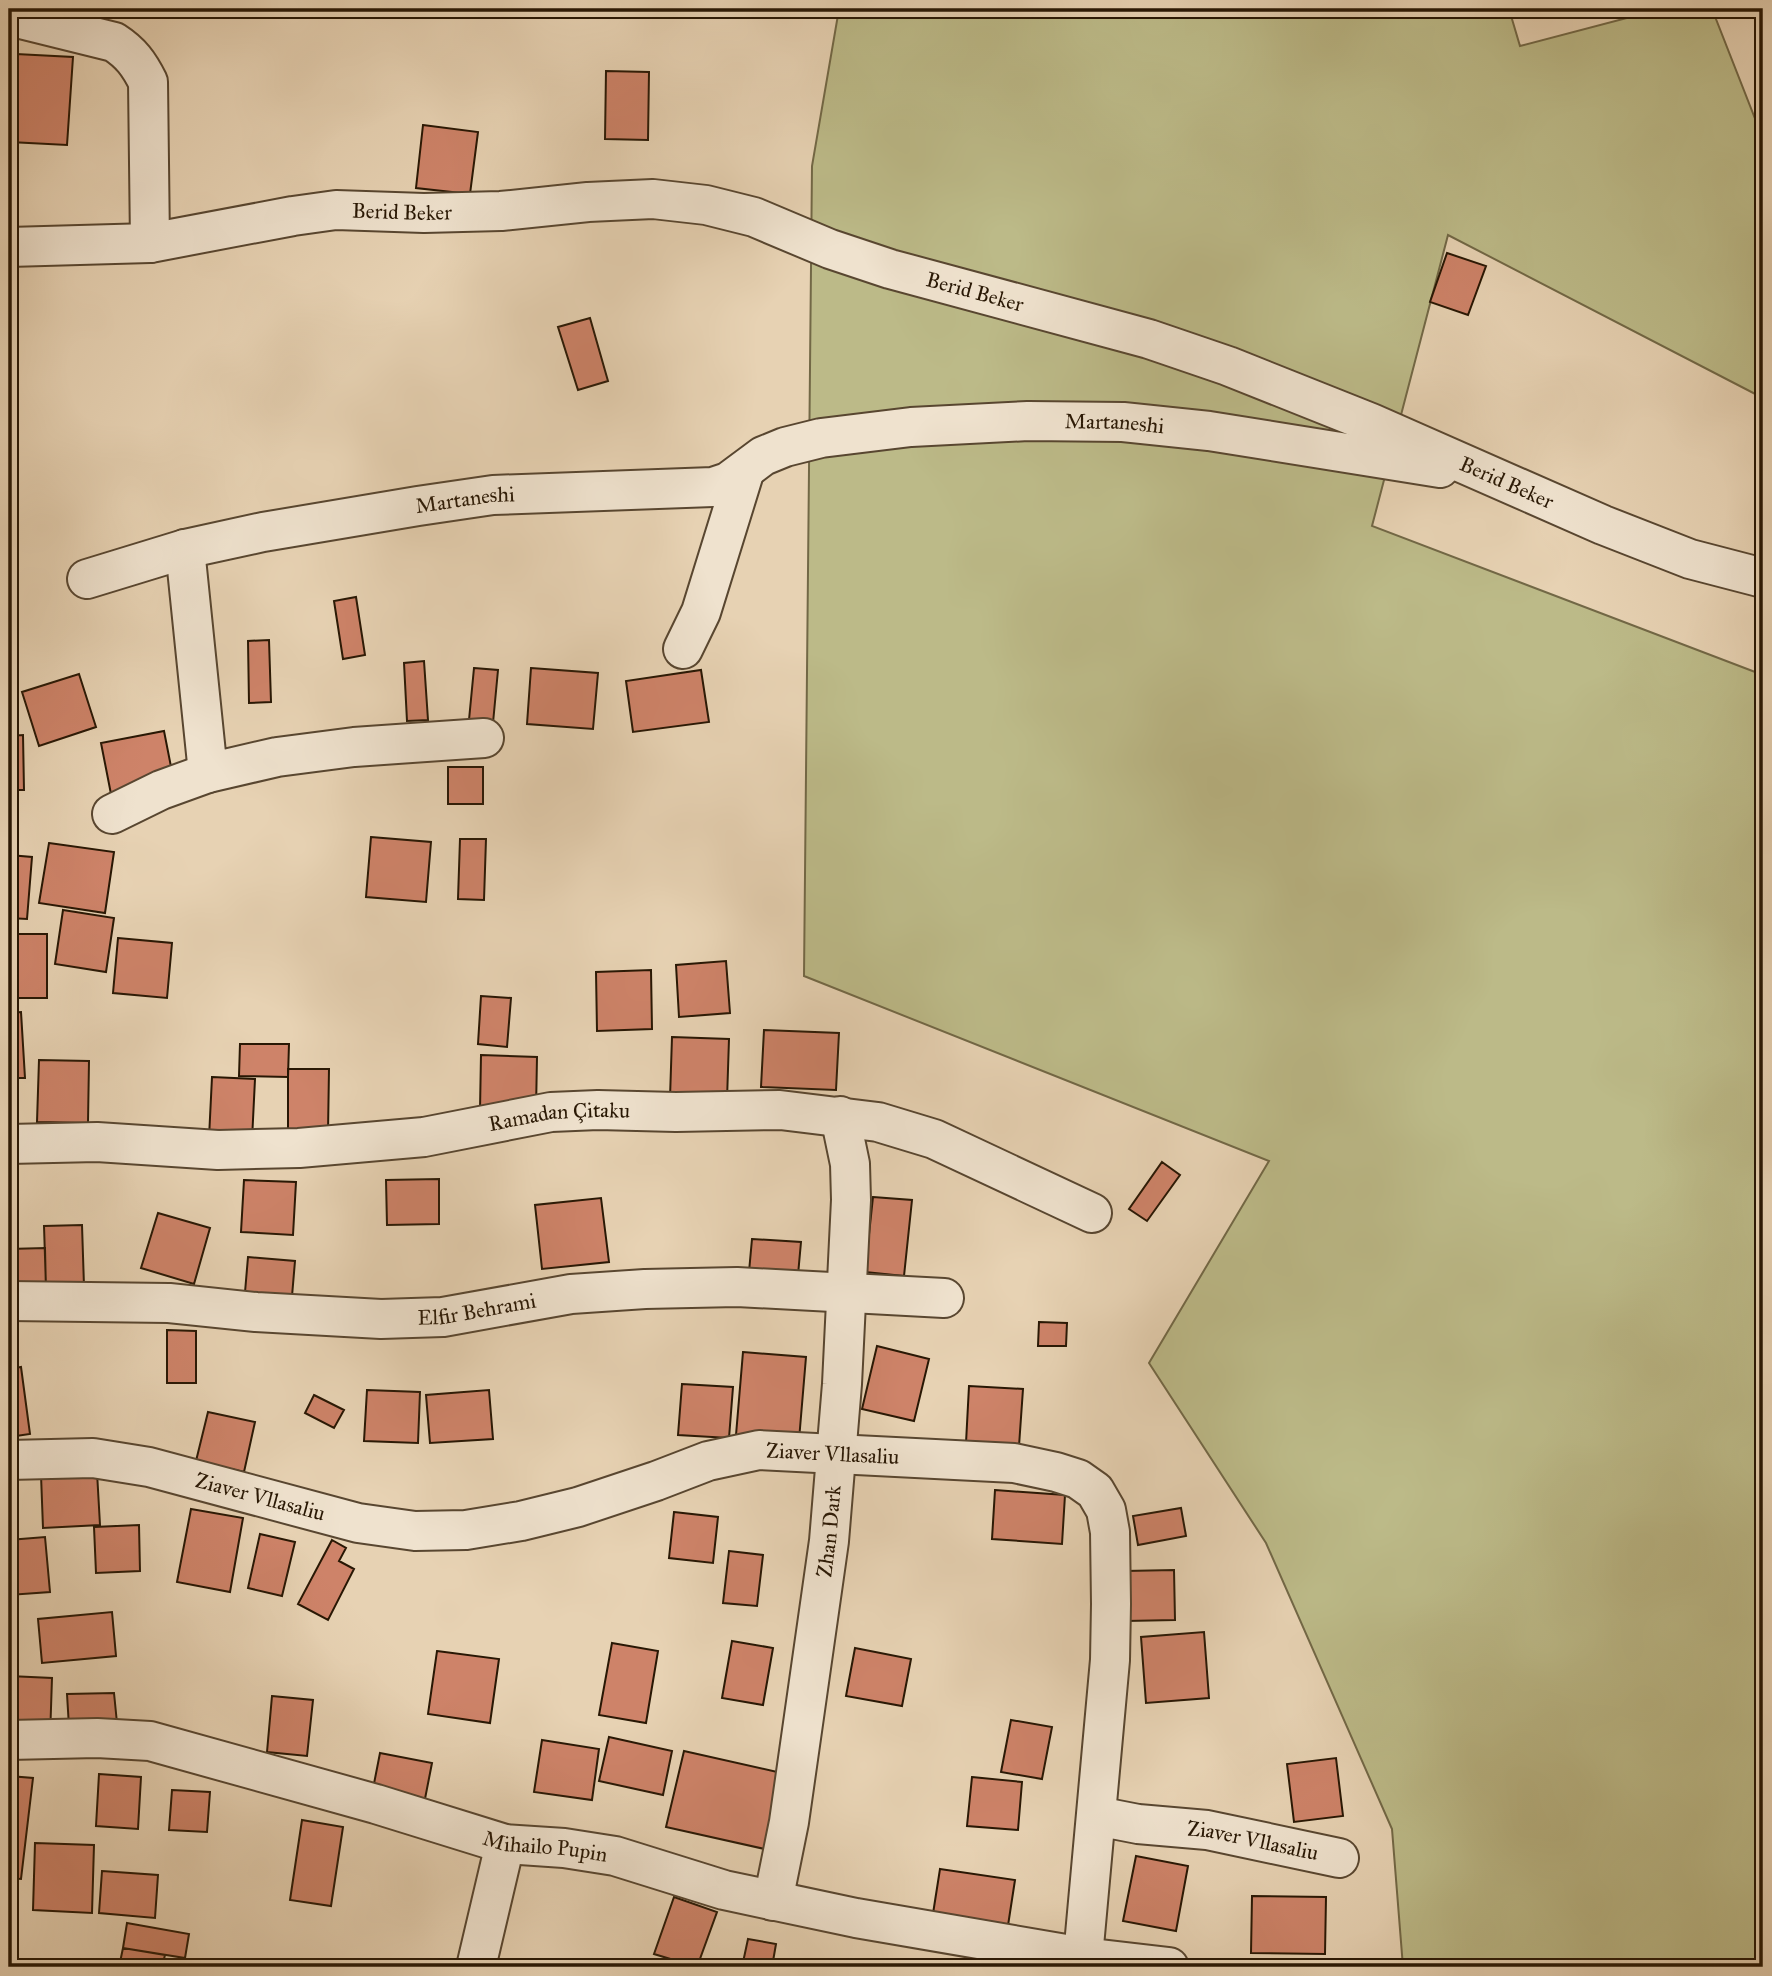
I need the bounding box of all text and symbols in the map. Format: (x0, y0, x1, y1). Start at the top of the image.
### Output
street label: Berid Beker (352, 198, 452, 226)
street label: Berid Beker (923, 266, 1027, 318)
street label: Martaneshi (1064, 408, 1166, 439)
street label: Berid Beker (1456, 451, 1558, 515)
street label: Martaneshi (414, 481, 515, 519)
street label: Ramadan Çitaku (486, 1097, 630, 1137)
street label: Elfir Behrami (417, 1288, 538, 1331)
street label: Ziaver Vllasaliu (765, 1437, 900, 1470)
street label: Ziaver Vllasaliu (193, 1467, 328, 1527)
street label: Zhan Dark (811, 1484, 847, 1579)
street label: Ziaver Vllasaliu (1186, 1815, 1321, 1866)
street label: Mihailo Pupin (480, 1825, 609, 1868)

